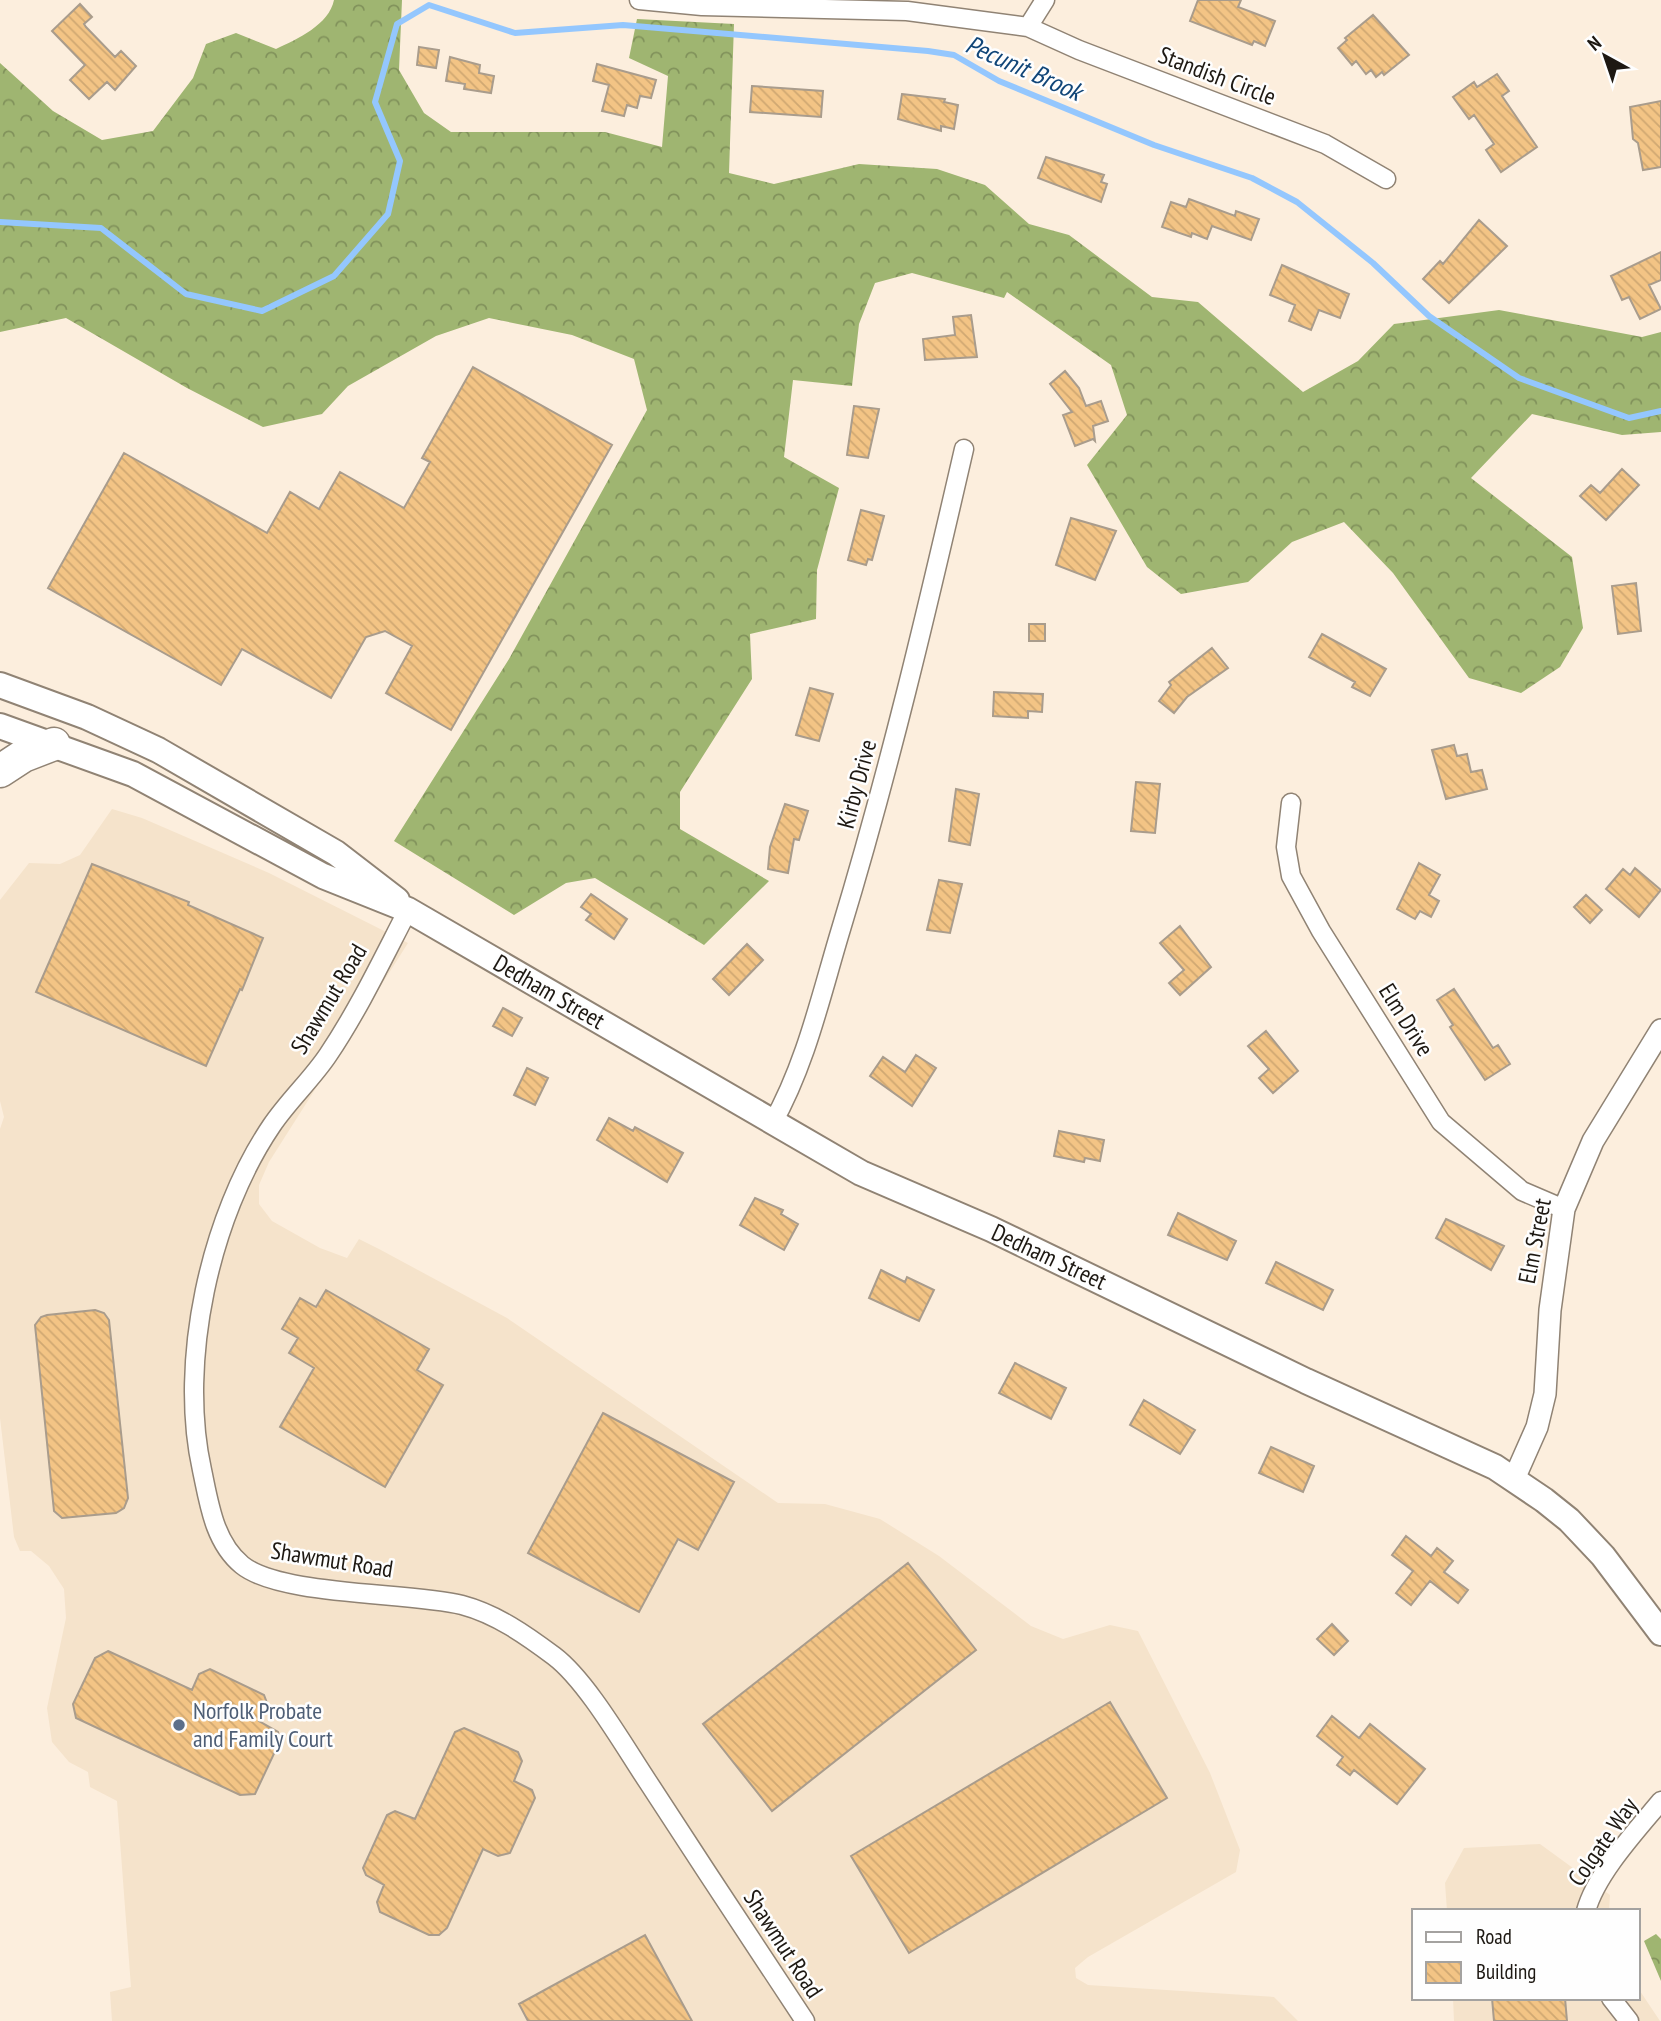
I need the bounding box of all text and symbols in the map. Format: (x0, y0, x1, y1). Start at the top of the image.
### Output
north arrow (1570, 21, 1640, 91)
water label: Pecunit Brook (961, 27, 1090, 109)
text: N (1582, 30, 1606, 55)
street label: Standish Circle (1154, 39, 1280, 112)
street label: Kirby Drive (830, 736, 883, 832)
street label: Shawmut Road (284, 938, 374, 1060)
street label: Dedham Street (488, 947, 611, 1036)
street label: Elm Drive (1372, 978, 1441, 1062)
street label: Elm Street (1511, 1195, 1558, 1286)
street label: Dedham Street (987, 1216, 1112, 1297)
street label: Shawmut Road (269, 1535, 395, 1584)
place label: Norfolk Probate and Family Court (193, 1695, 333, 1754)
marker: Norfolk Probate and Family Court (171, 1717, 187, 1733)
street label: Colgate Way (1561, 1791, 1644, 1892)
street label: Shawmut Road (737, 1884, 830, 2004)
legend (1412, 1909, 1640, 2000)
text: Road (1476, 1923, 1512, 1950)
text: Building (1476, 1958, 1536, 1985)

